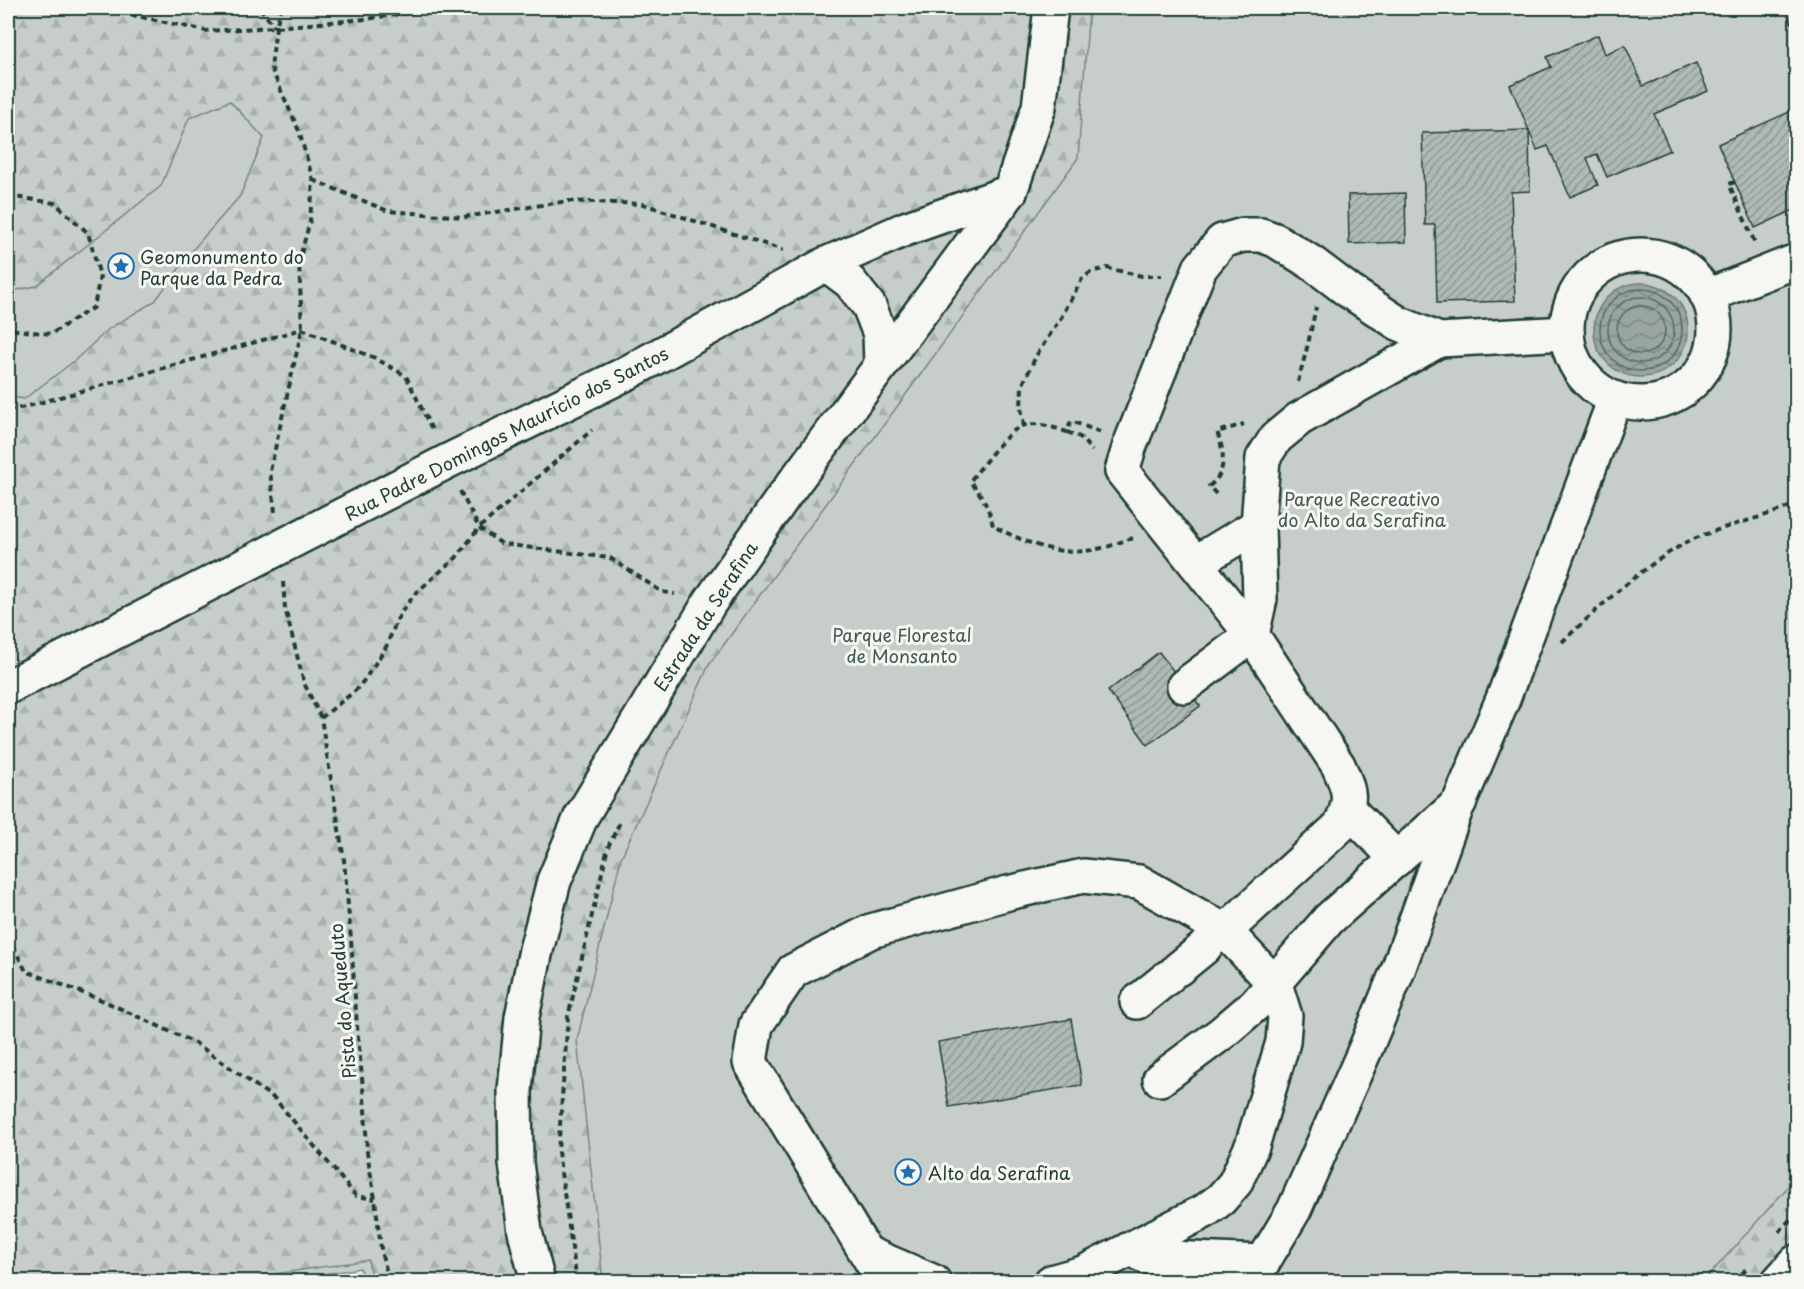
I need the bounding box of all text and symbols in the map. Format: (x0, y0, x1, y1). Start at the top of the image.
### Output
place label: Geomonumento do Parque da Pedra (140, 243, 304, 291)
place icon: Geomonumento do Parque da Pedra (106, 251, 136, 281)
street label: Rua Padre Domingos Maurício dos Santos (339, 339, 673, 527)
park label: Parque Recreativo do Alto da Serafina (1278, 485, 1447, 533)
street label: Estrada da Serafina (646, 535, 764, 696)
park label: Parque Florestal de Monsanto (832, 621, 972, 669)
street label: Pista do Aqueduto (322, 922, 362, 1080)
place icon: Alto da Serafina (893, 1157, 923, 1187)
place label: Alto da Serafina (928, 1159, 1071, 1186)

